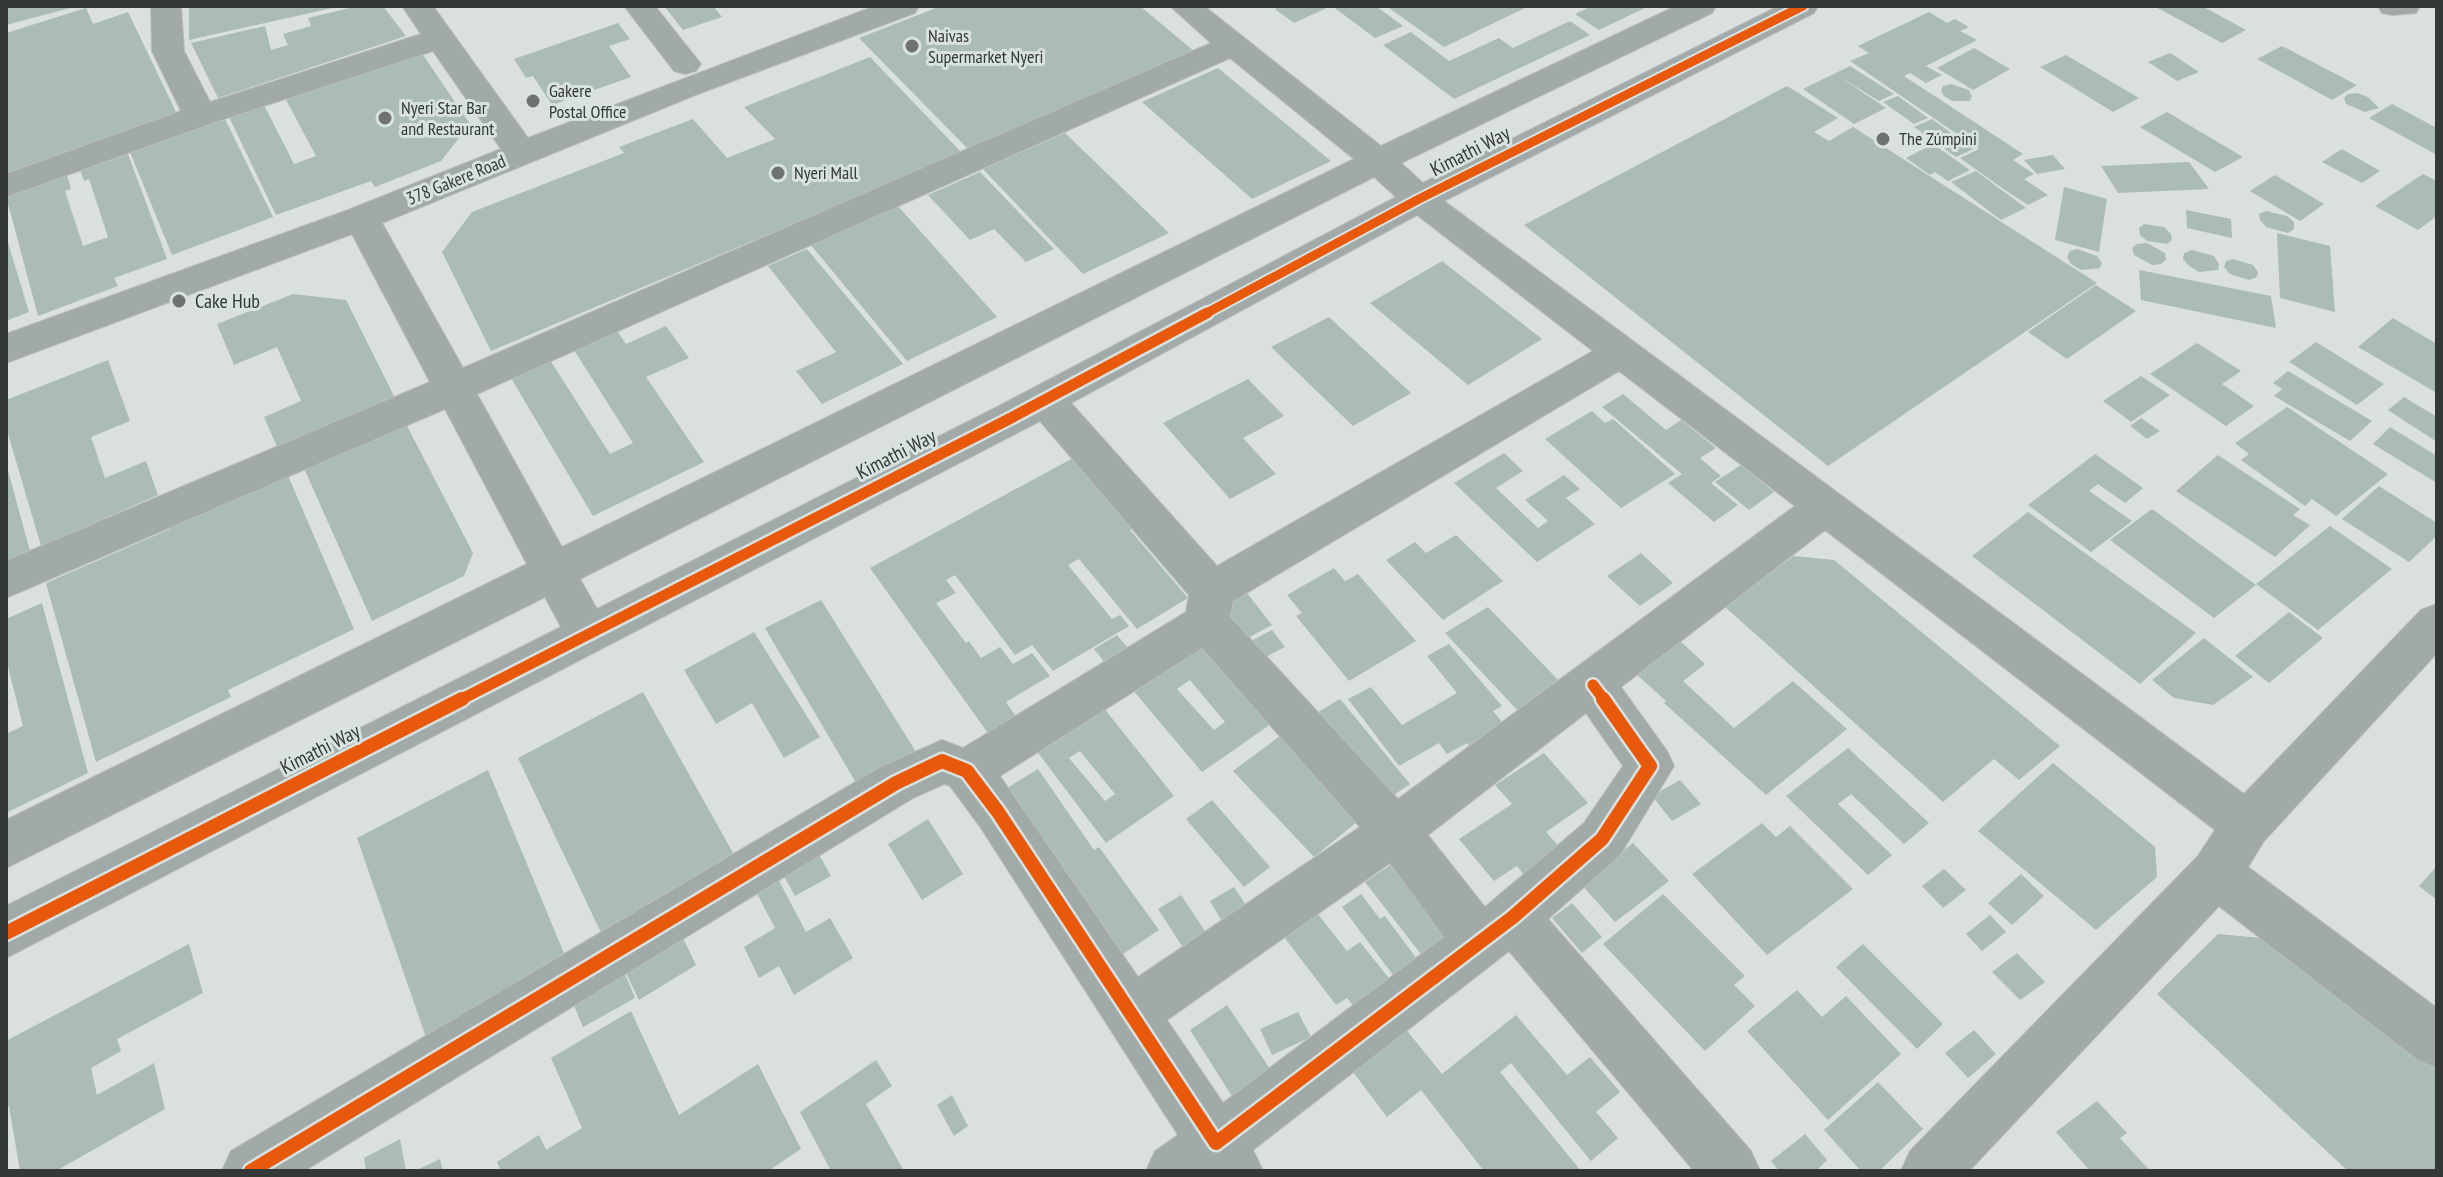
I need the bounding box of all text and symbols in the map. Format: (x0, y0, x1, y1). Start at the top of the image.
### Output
place label: Naivas Supermarket Nyeri (928, 24, 1043, 68)
marker: Naivas Supermarket Nyeri (903, 37, 921, 55)
place label: Gakere Postal Office (549, 79, 627, 123)
marker: Gakere Postal Office (524, 92, 542, 110)
place label: Nyeri Star Bar and Restaurant (401, 96, 494, 140)
marker: Nyeri Star Bar and Restaurant (376, 109, 394, 127)
street label: Kimathi Way (1426, 120, 1515, 182)
place label: The Zúmpini (1899, 127, 1977, 150)
marker: The Zúmpini (1874, 130, 1892, 148)
street label: 378 Gakere Road (403, 149, 509, 210)
place label: Nyeri Mall (794, 161, 858, 184)
marker: Nyeri Mall (769, 164, 787, 182)
place label: Cake Hub (195, 288, 260, 314)
marker: Cake Hub (170, 292, 188, 310)
street label: Kimathi Way (852, 423, 941, 485)
street label: Kimathi Way (276, 718, 365, 780)

